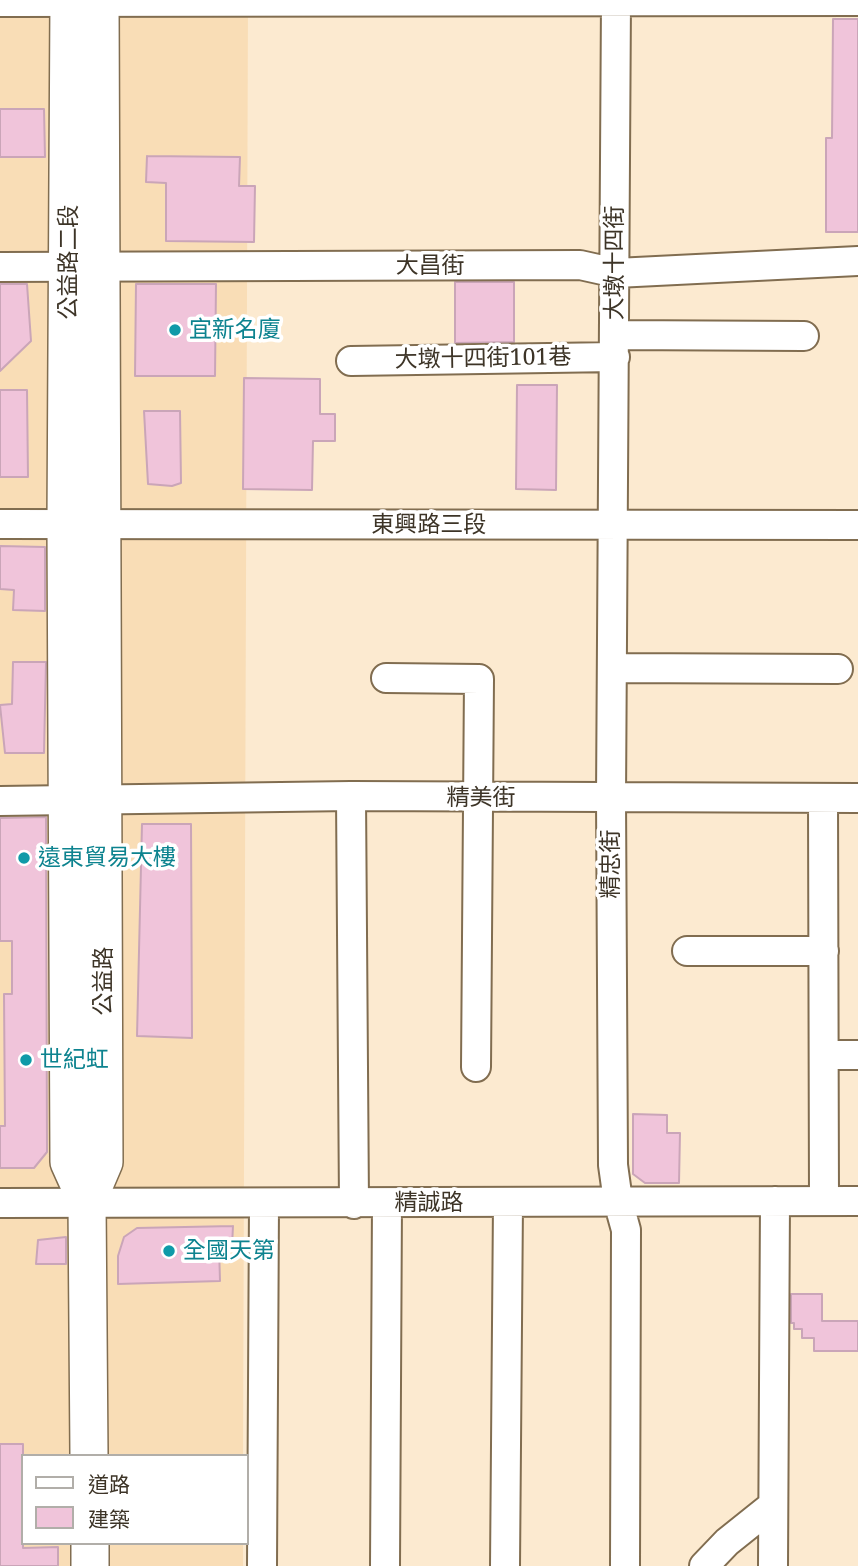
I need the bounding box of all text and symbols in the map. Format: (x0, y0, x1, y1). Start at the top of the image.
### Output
street label: 公益路二段 (55, 205, 83, 319)
street label: 大墩十四街 (601, 206, 629, 320)
street label: 大昌街 (396, 252, 464, 280)
place label: 宜新名廈 (189, 316, 281, 344)
marker: 宜新名廈 (167, 322, 183, 338)
street label: 大墩十四街101巷 (394, 344, 572, 374)
street label: 東興路三段 (372, 511, 486, 539)
street label: 精美街 (447, 784, 515, 812)
street label: 精忠街 (597, 830, 625, 898)
place label: 遠東貿易大樓 (38, 844, 176, 872)
marker: 遠東貿易大樓 (16, 850, 32, 866)
street label: 公益路 (90, 947, 118, 1015)
place label: 世紀虹 (40, 1046, 109, 1074)
marker: 世紀虹 (18, 1052, 34, 1068)
street label: 精誠路 (395, 1189, 463, 1217)
place label: 全國天第 (183, 1237, 275, 1265)
marker: 全國天第 (161, 1243, 177, 1259)
legend (21, 1454, 248, 1545)
text: 道路 (88, 1470, 130, 1498)
text: 建築 (88, 1505, 130, 1533)

